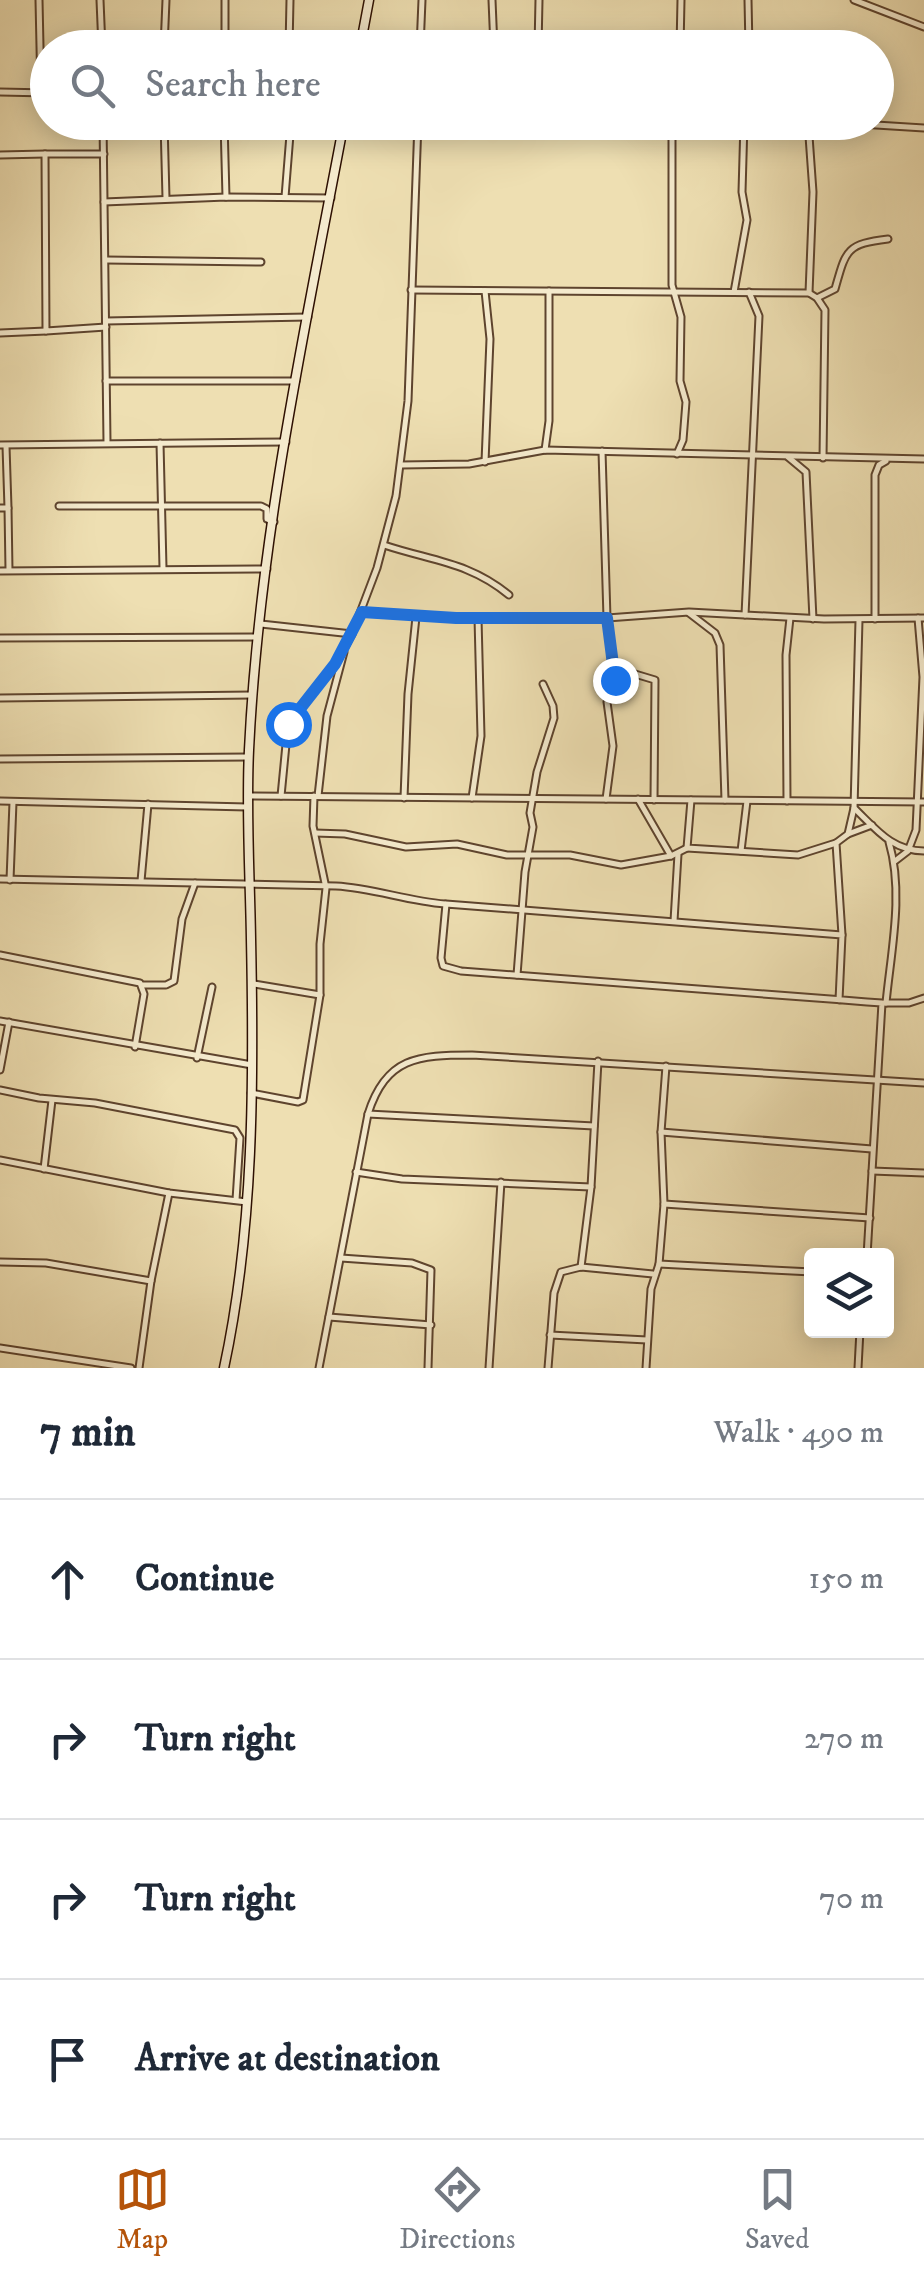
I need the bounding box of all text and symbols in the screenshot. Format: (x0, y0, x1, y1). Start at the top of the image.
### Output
search box (30, 30, 894, 140)
icon: search (65, 58, 120, 113)
text: Search here (145, 61, 321, 109)
route end (593, 658, 639, 704)
route start (266, 702, 312, 748)
map controls (804, 1248, 894, 1338)
button: layers (804, 1248, 894, 1338)
text: 7 min (40, 1407, 135, 1459)
text: Walk · 490 m (714, 1413, 884, 1453)
icon: ahead (40, 1552, 95, 1607)
text: Continue (135, 1555, 274, 1603)
text: 150 m (808, 1559, 884, 1599)
icon: right (40, 1712, 95, 1767)
text: Turn right (135, 1715, 296, 1763)
text: 270 m (804, 1719, 884, 1759)
icon: right (40, 1872, 95, 1927)
text: Turn right (135, 1875, 296, 1923)
text: 70 m (819, 1879, 884, 1919)
icon: arrive (40, 2032, 95, 2087)
text: Arrive at destination (135, 2035, 440, 2083)
tab: Map (115, 2162, 170, 2257)
tab: Directions (399, 2162, 515, 2257)
tab: Saved (745, 2162, 809, 2257)

